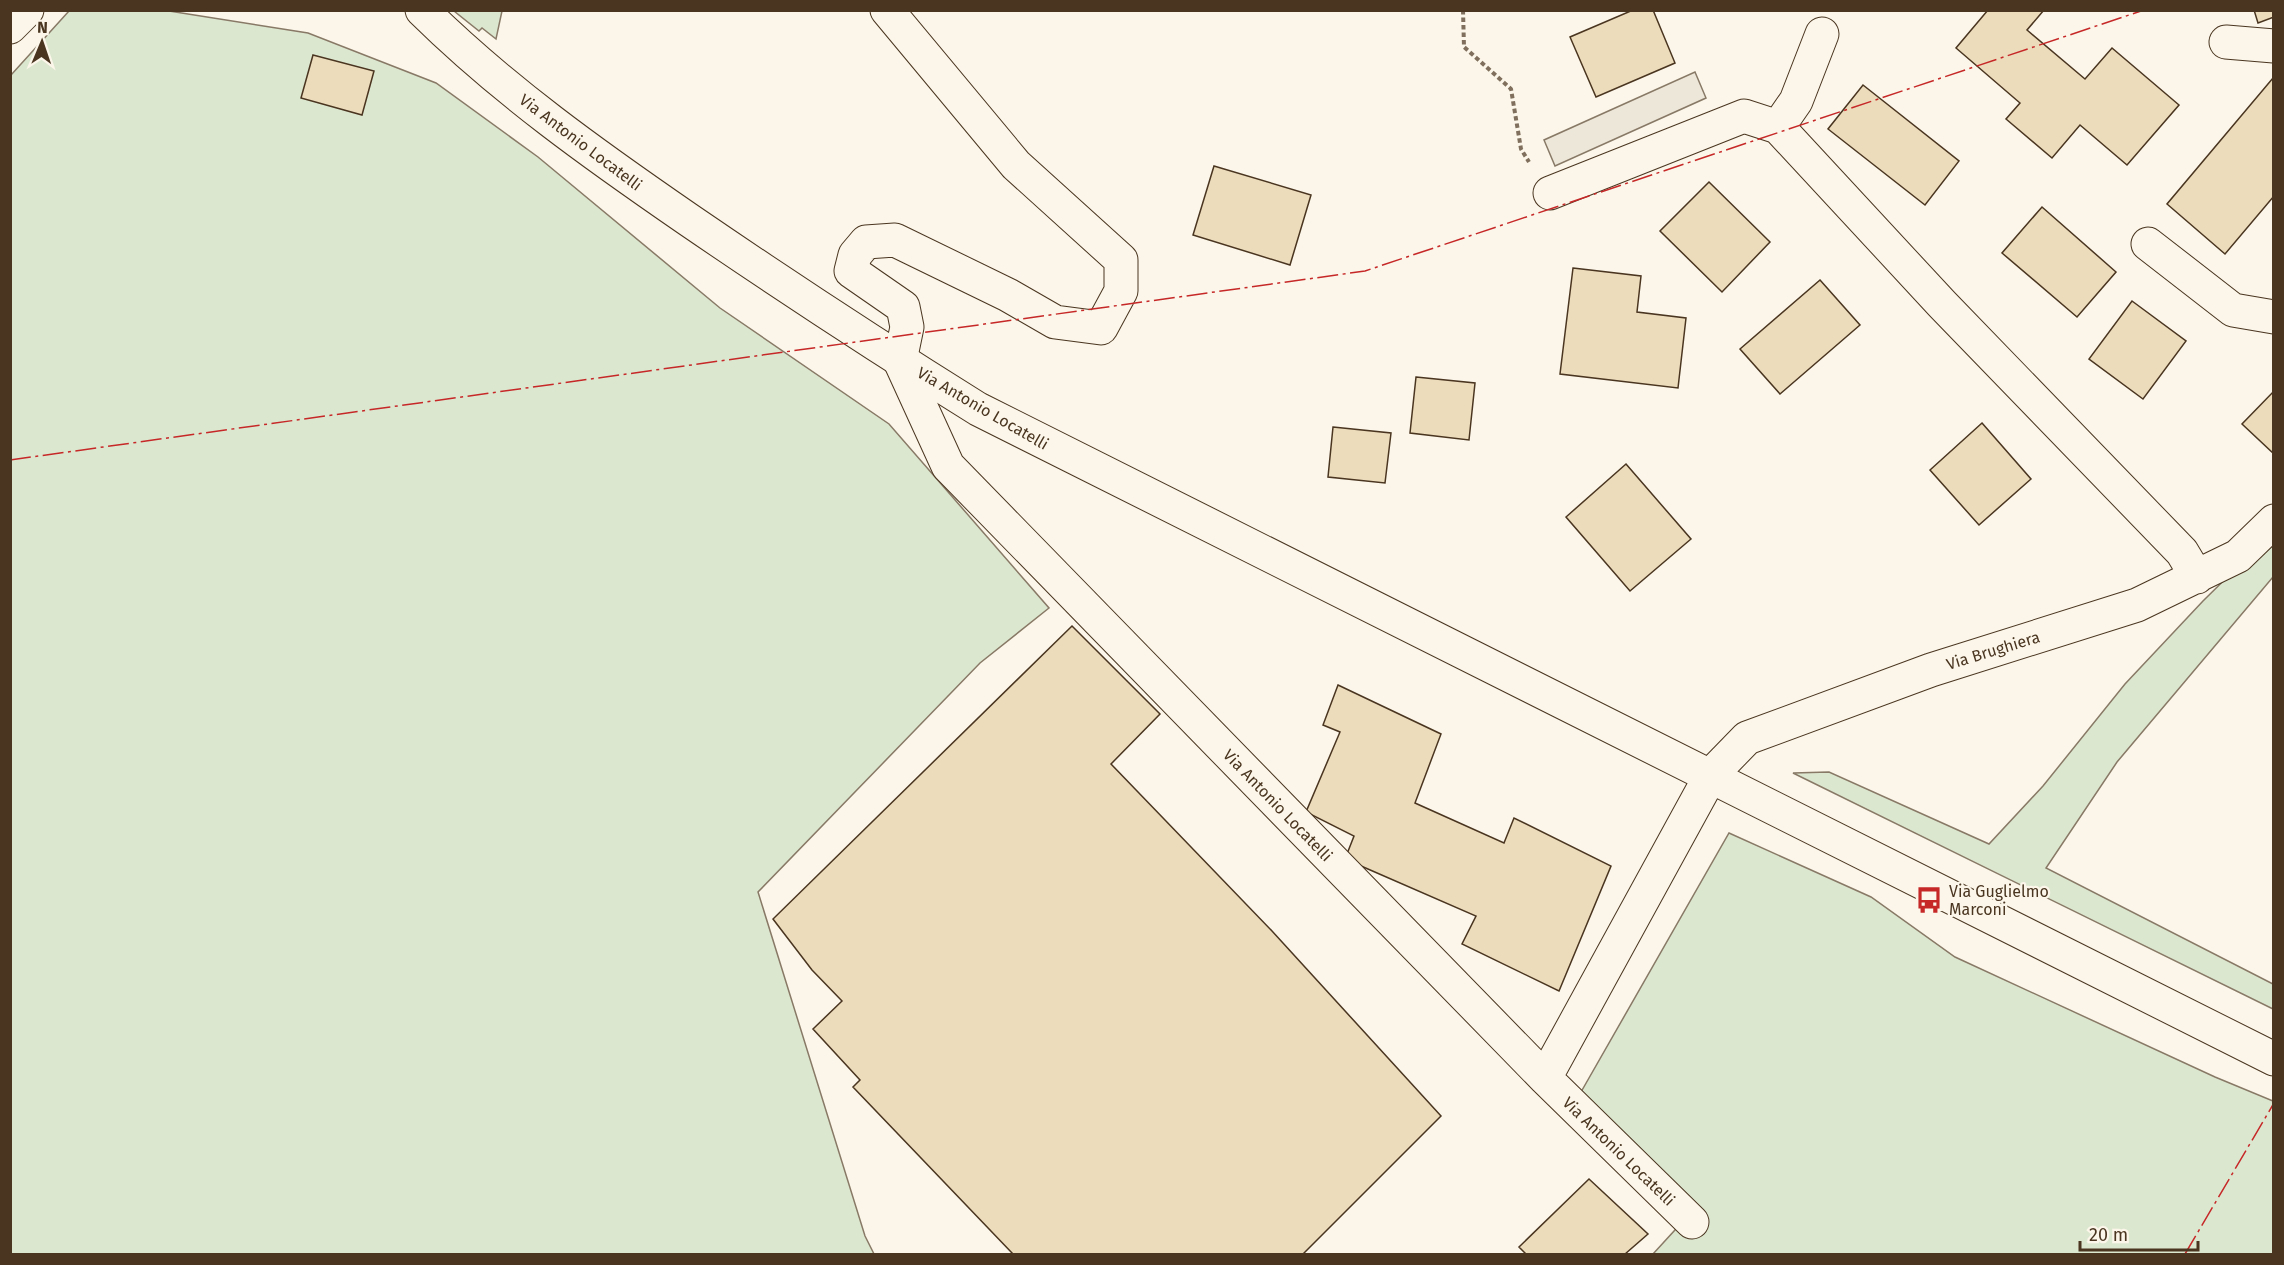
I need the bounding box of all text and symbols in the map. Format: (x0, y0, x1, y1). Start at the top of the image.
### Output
north arrow (12, 12, 72, 72)
text: N (37, 18, 48, 37)
street label: Via Antonio Locatelli (516, 90, 646, 195)
street label: Via Antonio Locatelli (914, 363, 1052, 454)
street label: Via Brughiera (1944, 627, 2042, 674)
street label: Via Antonio Locatelli (1219, 745, 1336, 865)
place label: Via Guglielmo Marconi (1949, 882, 2049, 919)
bus stop icon: Via Guglielmo Marconi (1914, 885, 1944, 915)
street label: Via Antonio Locatelli (1559, 1093, 1679, 1210)
scale bar (2080, 1214, 2198, 1252)
text: 20 m (2089, 1224, 2128, 1246)

